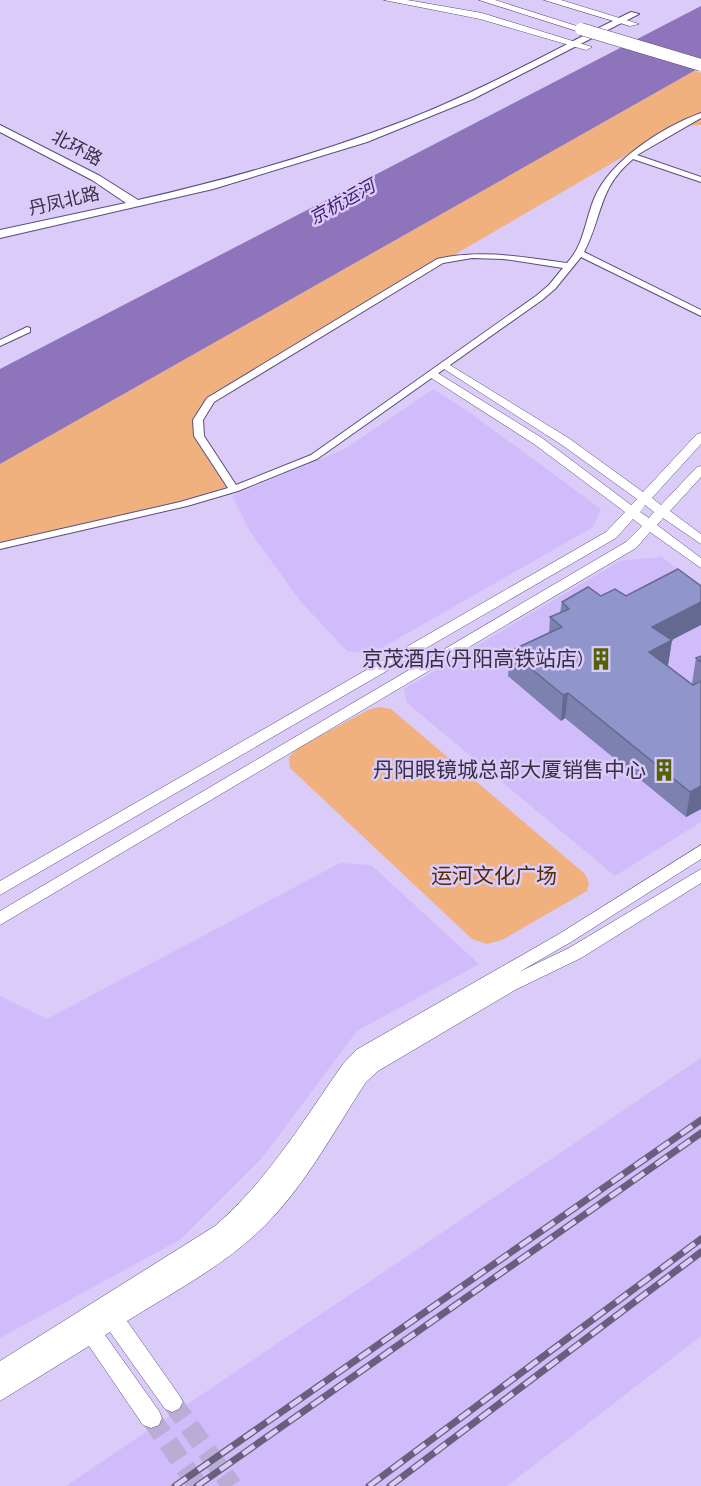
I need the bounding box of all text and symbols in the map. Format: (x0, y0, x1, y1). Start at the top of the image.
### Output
street label: 北环路 (48, 126, 106, 170)
water label: 京杭运河 (305, 173, 381, 228)
street label: 丹凤北路 (26, 182, 101, 219)
place label: 京茂酒店(丹阳高铁站店) (362, 646, 583, 671)
building icon: 京茂酒店(丹阳高铁站店) (588, 646, 614, 672)
place label: 丹阳眼镜城总部大厦销售中心 (373, 757, 646, 782)
building icon: 丹阳眼镜城总部大厦销售中心 (651, 757, 677, 783)
park label: 运河文化广场 (431, 863, 557, 888)

